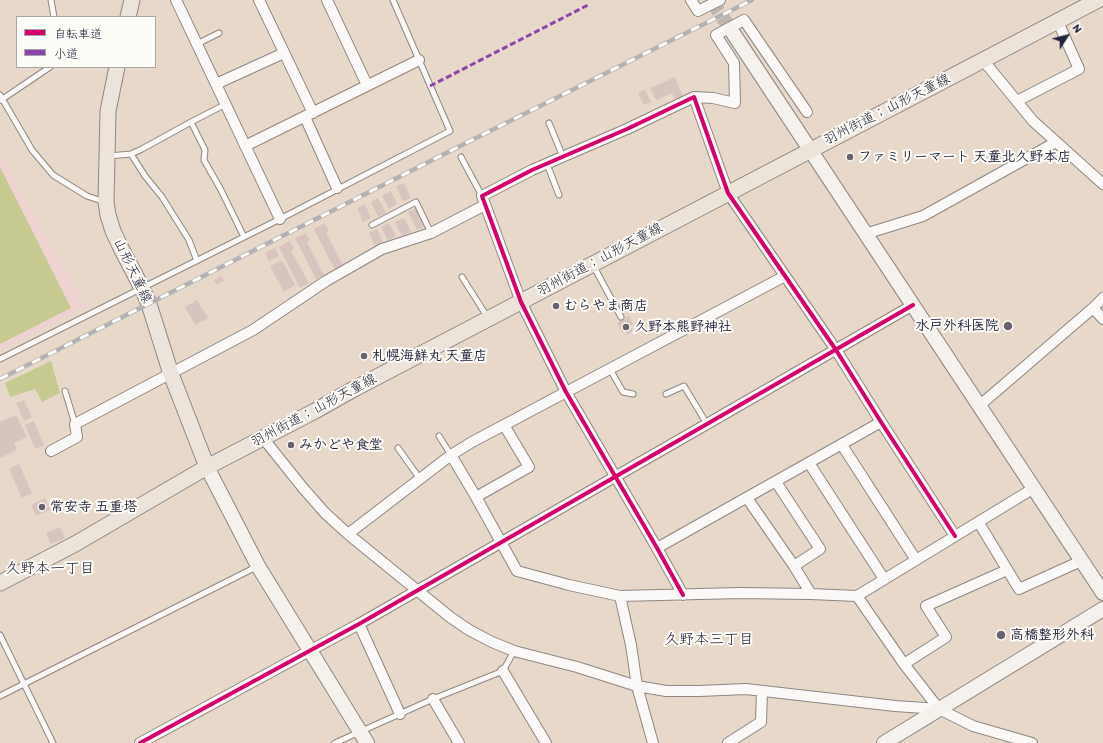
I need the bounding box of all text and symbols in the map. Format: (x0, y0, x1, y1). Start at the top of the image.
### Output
legend (16, 16, 156, 68)
north arrow (1047, 16, 1087, 56)
text: N (1070, 22, 1085, 35)
text: 自転車道 (54, 27, 102, 41)
text: 小道 (54, 47, 78, 61)
street label: 羽州街道；山形天童線 (821, 71, 953, 149)
place label: ファミリーマート 天童北久野本店 (858, 149, 1071, 165)
marker: ファミリーマート 天童北久野本店 (845, 152, 855, 162)
street label: 羽州街道；山形天童線 (534, 220, 666, 300)
street label: 山形天童線 (109, 236, 155, 306)
place label: むらやま商店 (564, 298, 648, 314)
marker: むらやま商店 (551, 301, 561, 311)
place label: 水戸外科医院 (915, 318, 999, 334)
place label: 久野本熊野神社 (634, 319, 732, 335)
marker: 水戸外科医院 (1002, 320, 1014, 332)
marker: 久野本熊野神社 (621, 322, 631, 332)
place label: 札幌海鮮丸 天童店 (372, 348, 487, 364)
marker: 札幌海鮮丸 天童店 (359, 351, 369, 361)
street label: 羽州街道；山形天童線 (248, 371, 380, 451)
place label: みかどや食堂 (299, 437, 383, 453)
marker: みかどや食堂 (286, 440, 296, 450)
place label: 常安寺 五重塔 (50, 499, 137, 515)
marker: 常安寺 五重塔 (37, 502, 47, 512)
district label: 久野本一丁目 (5, 560, 95, 578)
place label: 高橋整形外科 (1010, 627, 1094, 643)
marker: 高橋整形外科 (995, 629, 1007, 641)
district label: 久野本三丁目 (664, 631, 754, 649)

